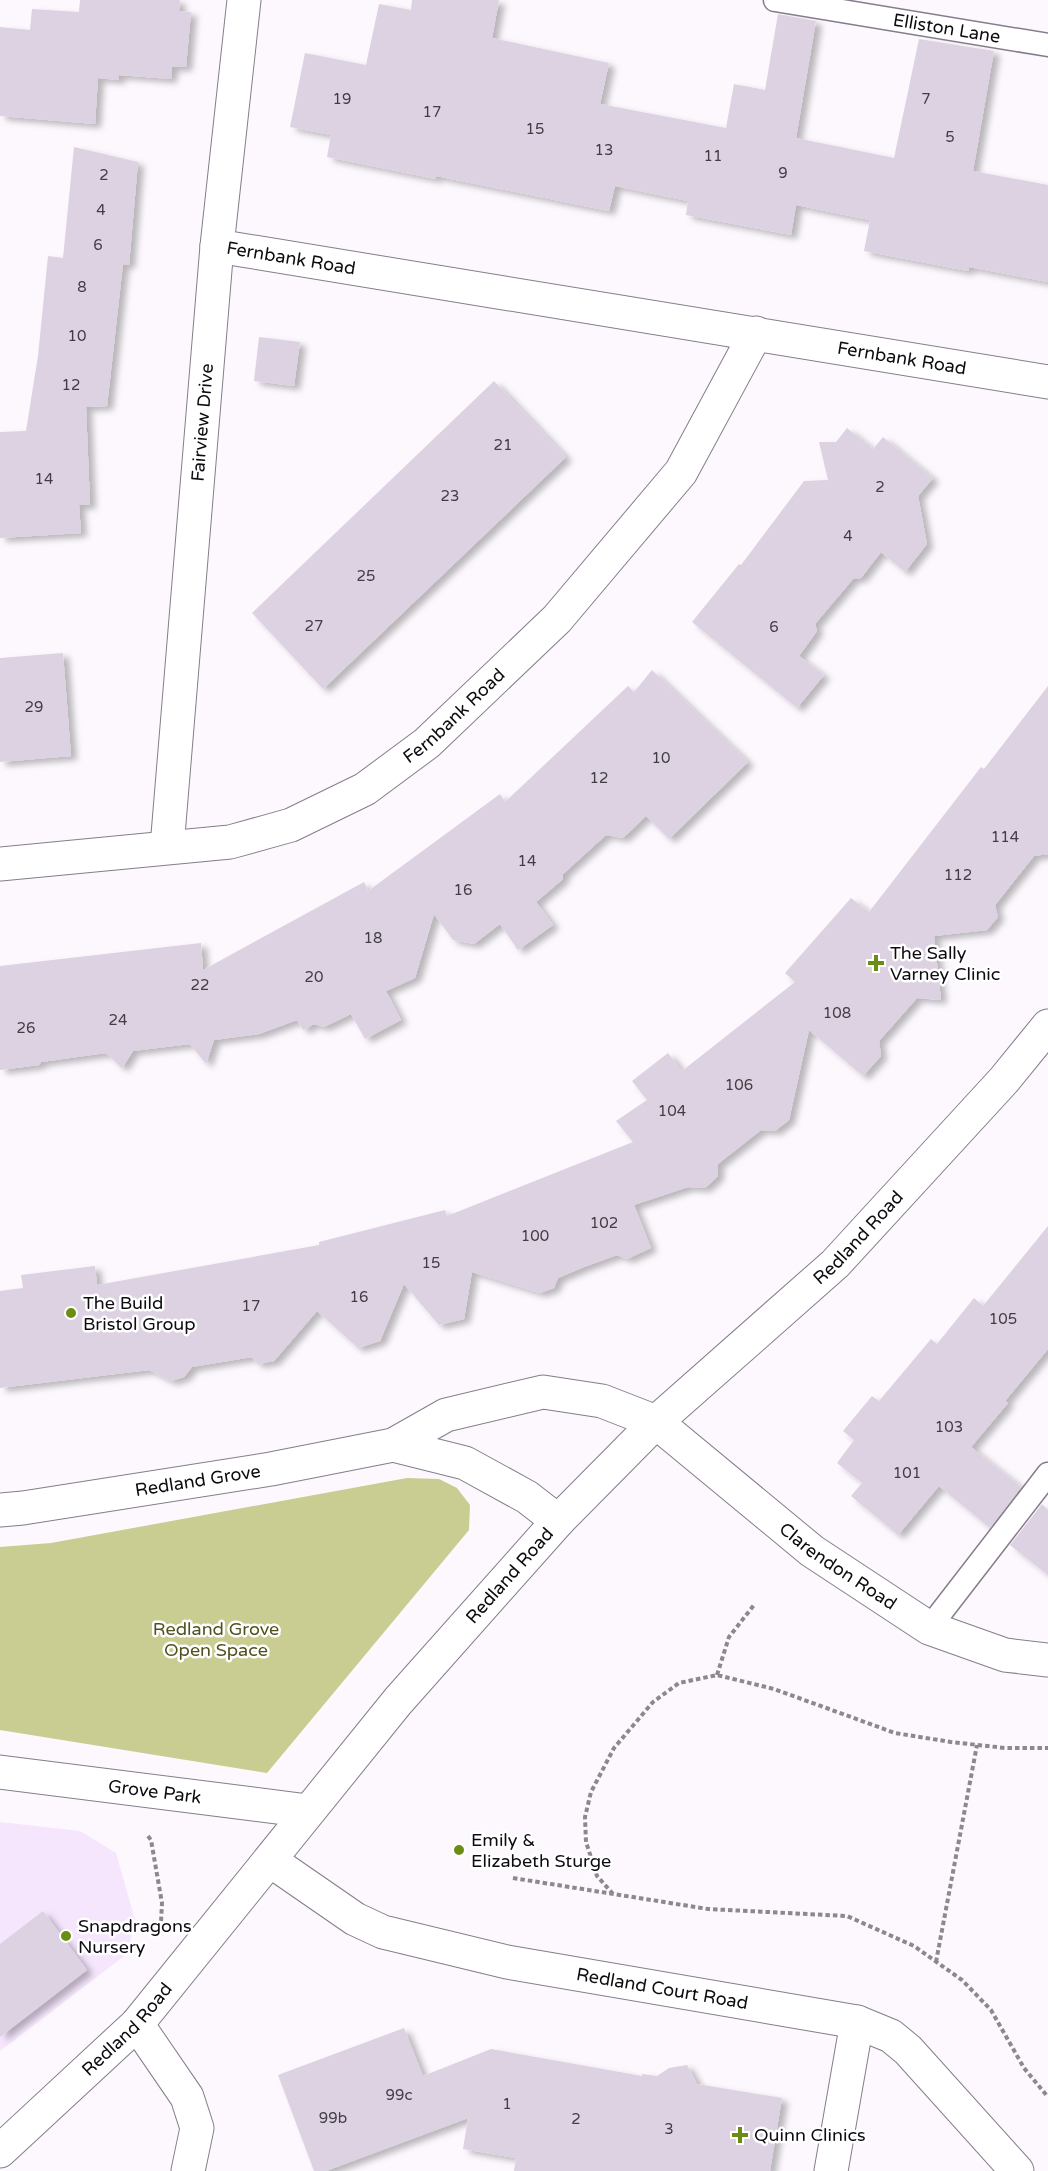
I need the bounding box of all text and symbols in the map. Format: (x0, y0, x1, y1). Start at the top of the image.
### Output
street label: Elliston Lane (891, 9, 1002, 48)
house number: 19 (333, 90, 351, 108)
house number: 7 (921, 90, 931, 108)
house number: 17 (423, 103, 441, 121)
house number: 15 (526, 120, 544, 138)
house number: 5 (945, 128, 955, 146)
house number: 13 (595, 141, 613, 159)
house number: 11 (704, 147, 722, 165)
house number: 9 (778, 164, 788, 182)
house number: 2 (99, 166, 109, 184)
house number: 4 (96, 201, 106, 219)
house number: 6 (93, 236, 103, 254)
street label: Fernbank Road (225, 237, 357, 280)
house number: 8 (77, 278, 87, 296)
house number: 10 (68, 327, 86, 345)
street label: Fernbank Road (836, 337, 968, 379)
street label: Fairview Drive (186, 362, 218, 482)
house number: 12 (62, 376, 80, 394)
house number: 21 (494, 436, 512, 454)
house number: 14 (35, 470, 53, 488)
house number: 2 (875, 478, 885, 496)
house number: 23 (441, 487, 459, 505)
house number: 4 (843, 527, 853, 545)
house number: 25 (357, 567, 375, 585)
house number: 27 (305, 617, 323, 635)
house number: 6 (769, 618, 779, 636)
street label: Fernbank Road (399, 664, 509, 768)
house number: 29 (25, 698, 43, 716)
house number: 10 (652, 749, 670, 767)
house number: 12 (590, 769, 608, 787)
house number: 114 (991, 828, 1019, 846)
house number: 14 (518, 852, 536, 870)
house number: 112 (944, 866, 972, 884)
house number: 16 (454, 881, 472, 899)
house number: 18 (364, 929, 382, 947)
place label: The Sally Varney Clinic (890, 942, 1000, 985)
marker: The Sally Varney Clinic (867, 954, 885, 972)
house number: 20 (305, 968, 323, 986)
house number: 22 (191, 976, 209, 994)
house number: 108 (823, 1004, 851, 1022)
house number: 24 (109, 1011, 127, 1029)
house number: 26 (17, 1019, 35, 1037)
house number: 106 (725, 1076, 753, 1094)
house number: 104 (658, 1102, 686, 1120)
street label: Redland Road (809, 1186, 908, 1289)
house number: 102 (590, 1214, 618, 1232)
house number: 100 (521, 1227, 549, 1245)
house number: 15 (422, 1254, 440, 1272)
house number: 16 (350, 1288, 368, 1306)
place label: The Build Bristol Group (83, 1292, 196, 1335)
house number: 17 (242, 1297, 260, 1315)
marker: The Build Bristol Group (64, 1306, 78, 1320)
house number: 105 (989, 1310, 1017, 1328)
house number: 103 (935, 1418, 963, 1436)
street label: Redland Grove (133, 1460, 262, 1501)
house number: 101 (893, 1464, 921, 1482)
street label: Clarendon Road (775, 1518, 901, 1615)
street label: Redland Road (461, 1523, 558, 1628)
park label: Redland Grove Open Space (153, 1618, 279, 1661)
street label: Grove Park (107, 1775, 203, 1808)
place label: Emily & Elizabeth Sturge (471, 1829, 611, 1872)
marker: Emily & Elizabeth Sturge (452, 1843, 466, 1857)
place label: Snapdragons Nursery (78, 1915, 192, 1958)
marker: Snapdragons Nursery (59, 1929, 73, 1943)
street label: Redland Court Road (575, 1963, 750, 2014)
street label: Redland Road (77, 1978, 177, 2081)
house number: 99c (386, 2086, 412, 2104)
house number: 1 (502, 2095, 512, 2113)
house number: 99b (319, 2109, 347, 2127)
house number: 2 (571, 2110, 581, 2128)
house number: 3 (664, 2120, 674, 2138)
place label: Quinn Clinics (754, 2124, 866, 2146)
marker: Quinn Clinics (731, 2126, 749, 2144)

